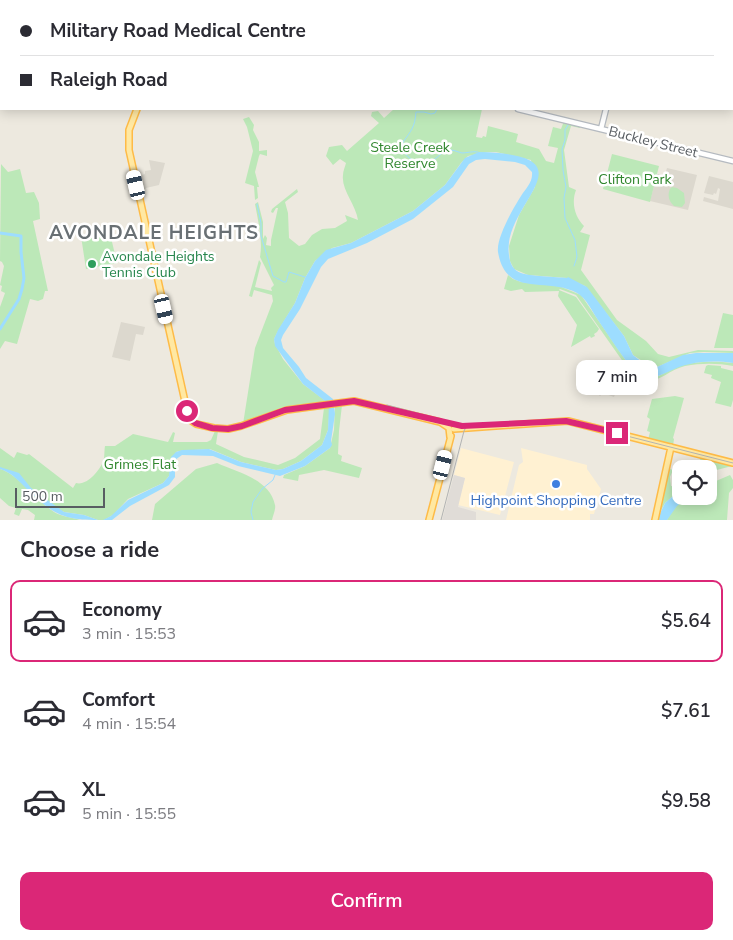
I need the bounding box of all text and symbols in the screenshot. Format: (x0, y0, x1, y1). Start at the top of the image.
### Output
text: Military Road Medical Centre (50, 18, 306, 44)
text: Raleigh Road (50, 67, 168, 93)
street label: Buckley Street (606, 122, 700, 162)
park label: Steele Creek Reserve (370, 138, 451, 173)
car (125, 169, 146, 201)
park label: Clifton Park (598, 170, 673, 189)
district label: AVONDALE HEIGHTS (49, 220, 259, 246)
place label: Avondale Heights Tennis Club (102, 247, 215, 282)
marker: Avondale Heights Tennis Club (86, 258, 98, 270)
car (153, 293, 174, 325)
callout: 7 min (576, 360, 658, 396)
text: 7 min (597, 366, 637, 388)
route start (176, 400, 198, 422)
route end (606, 422, 628, 444)
car (432, 449, 453, 481)
park label: Grimes Flat (104, 455, 176, 474)
map controls (672, 460, 717, 505)
button: locate (672, 460, 717, 505)
marker: Highpoint Shopping Centre (550, 478, 562, 490)
scale bar (15, 485, 105, 508)
text: 500 m (22, 487, 63, 506)
place label: Highpoint Shopping Centre (471, 491, 641, 510)
text: Choose a ride (20, 535, 159, 565)
text: Economy (82, 597, 162, 623)
icon: car (22, 599, 67, 644)
text: $5.64 (661, 608, 711, 634)
text: 3 min · 15:53 (82, 623, 176, 645)
text: Comfort (82, 687, 155, 713)
icon: car (22, 689, 67, 734)
text: $7.61 (661, 698, 711, 724)
text: 4 min · 15:54 (82, 713, 176, 735)
text: XL (82, 777, 105, 803)
icon: car (22, 779, 67, 824)
text: $9.58 (661, 788, 711, 814)
text: 5 min · 15:55 (82, 803, 176, 825)
button: Confirm (20, 872, 713, 930)

